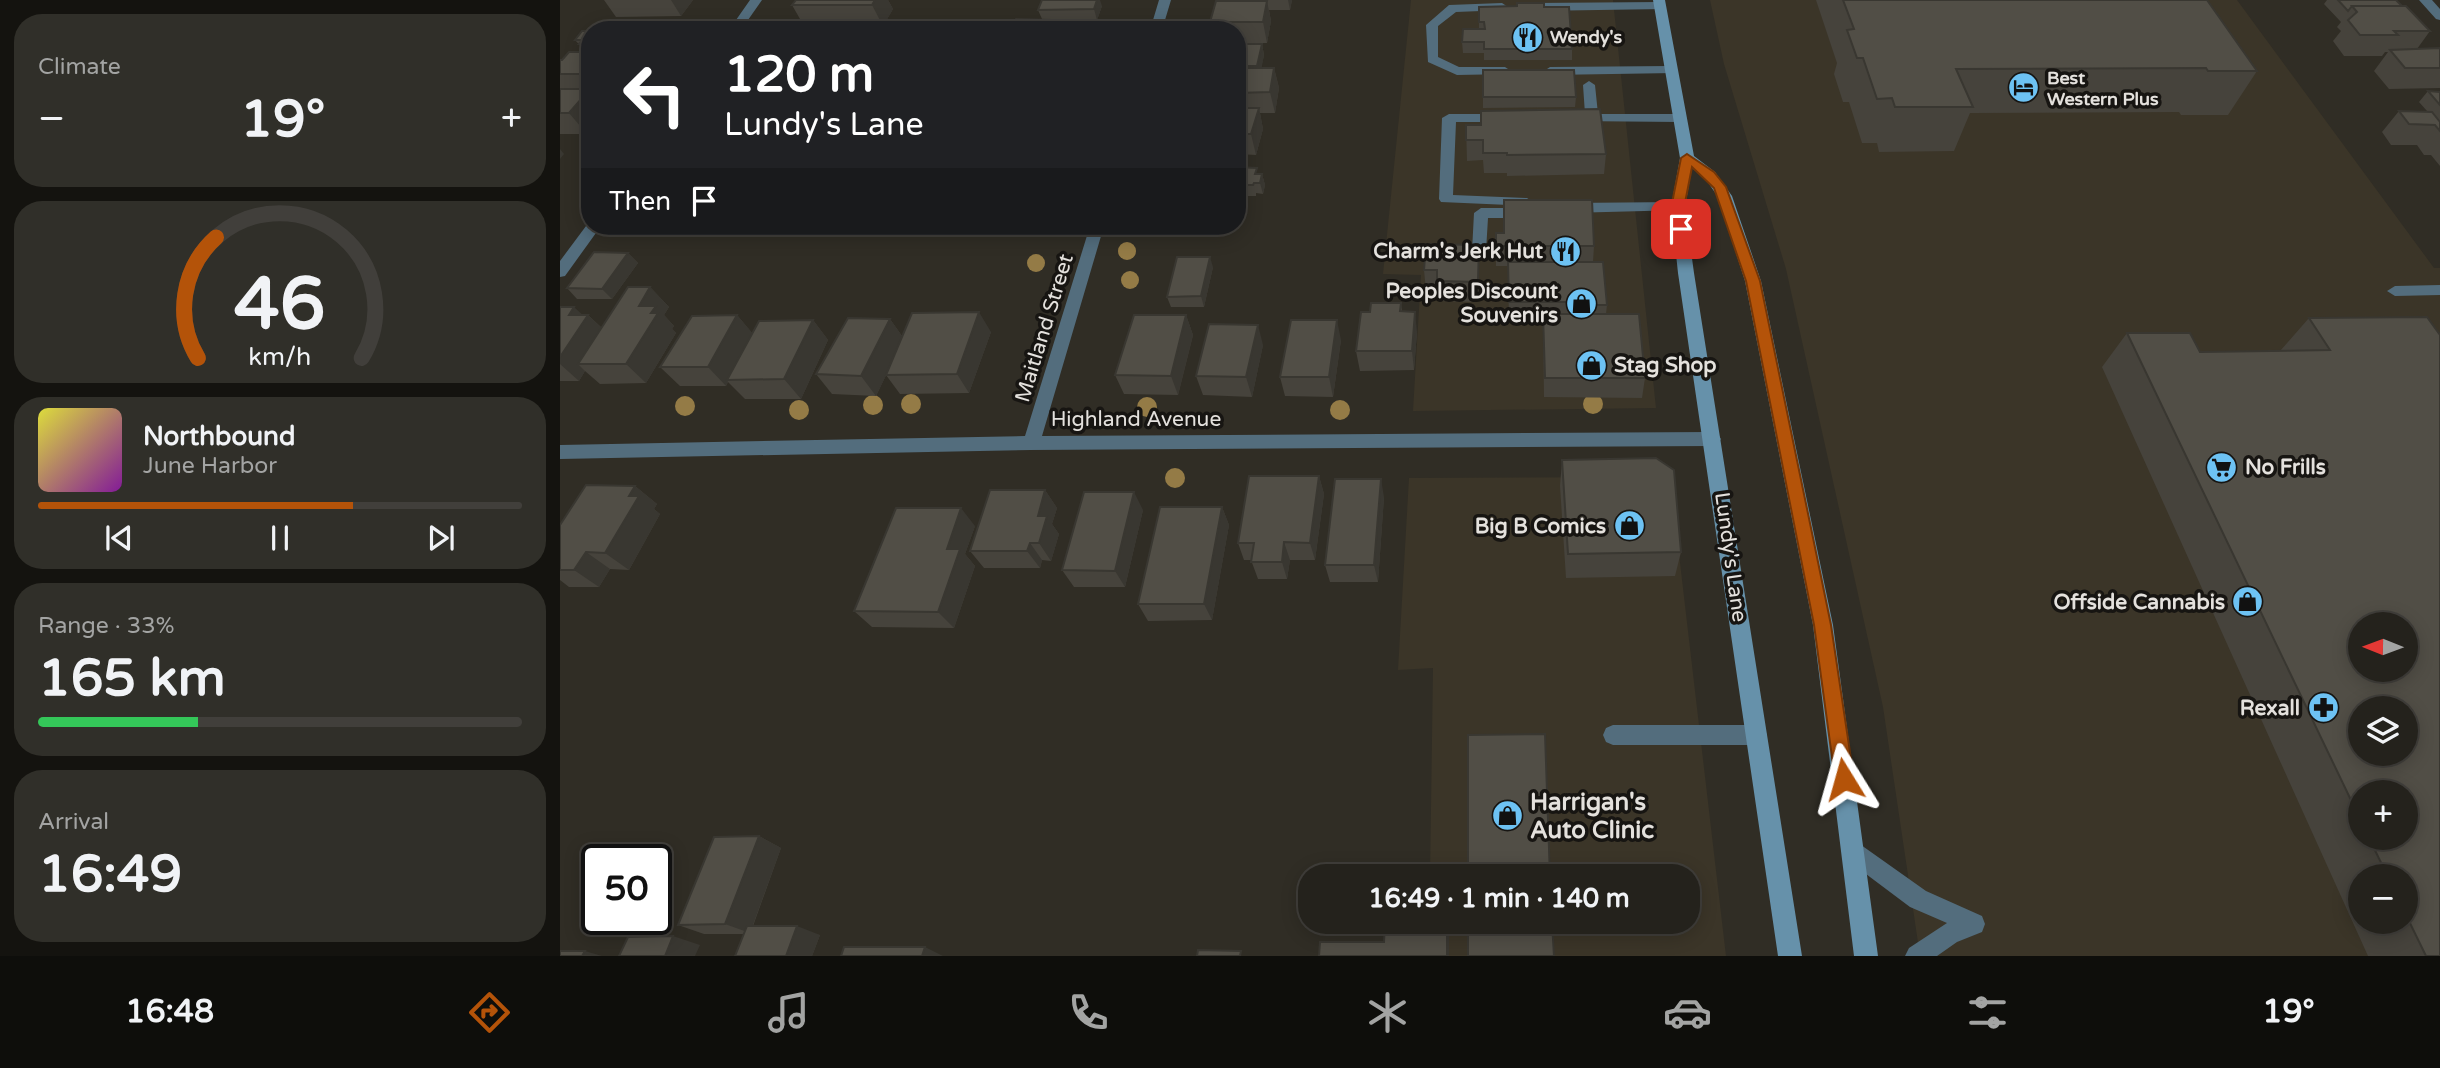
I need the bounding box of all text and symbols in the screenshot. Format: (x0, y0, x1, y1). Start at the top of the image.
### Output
restaurant icon: Wendy's (1510, 20, 1544, 54)
place label: Wendy's (1550, 26, 1623, 48)
text: 120 m (724, 46, 874, 105)
icon: left (609, 49, 700, 140)
text: Climate (38, 53, 121, 81)
place label: Best Western Plus (2047, 67, 2159, 110)
hotel icon: Best Western Plus (2007, 71, 2041, 105)
text: 19° (240, 88, 325, 151)
text: − (38, 96, 65, 142)
text: + (501, 96, 522, 142)
text: Lundy's Lane (724, 106, 924, 144)
icon: arrive (685, 182, 723, 220)
text: Then (609, 186, 671, 217)
pin (1651, 199, 1711, 259)
icon: arrive (1662, 210, 1700, 248)
restaurant icon: Charm's Jerk Hut (1549, 234, 1583, 268)
place label: Charm's Jerk Hut (1373, 239, 1543, 264)
street label: Maitland Street (1010, 251, 1079, 405)
text: 46 (234, 261, 326, 349)
place label: Peoples Discount Souvenirs (1386, 279, 1558, 328)
shop icon: Peoples Discount Souvenirs (1564, 286, 1598, 320)
text: km/h (249, 341, 311, 371)
shop icon: Stag Shop (1574, 348, 1608, 382)
place label: Stag Shop (1614, 353, 1717, 378)
street label: Highland Avenue (1051, 407, 1221, 432)
text: Northbound (143, 421, 295, 452)
supermarket icon: No Frills (2205, 450, 2239, 484)
text: June Harbor (143, 452, 277, 480)
place label: No Frills (2245, 455, 2326, 480)
street label: Lundy's Lane (1709, 490, 1752, 624)
shop icon: Big B Comics (1612, 509, 1646, 543)
place label: Big B Comics (1475, 514, 1606, 539)
icon: previous (100, 519, 138, 557)
icon: pause (261, 519, 299, 557)
icon: next (422, 519, 460, 557)
shop icon: Offside Cannabis (2231, 585, 2265, 619)
place label: Offside Cannabis (2053, 590, 2225, 615)
text: Range · 33% (38, 612, 174, 640)
north arrow (2348, 612, 2418, 682)
map controls (2348, 612, 2418, 934)
text: 165 km (38, 647, 226, 710)
pharmacy icon: Rexall (2306, 691, 2340, 725)
place label: Rexall (2240, 696, 2300, 721)
button: layers (2348, 696, 2418, 766)
position arrow (1807, 742, 1881, 816)
button: + (2348, 780, 2418, 850)
place label: Harrigan's Auto Clinic (1530, 788, 1654, 845)
shop icon: Harrigan's Auto Clinic (1490, 799, 1524, 833)
text: Arrival (38, 808, 109, 836)
text: 16:49 (38, 843, 182, 906)
speed limit sign: 50 (581, 844, 672, 935)
button: − (2348, 864, 2418, 934)
text: 16:49 · 1 min · 140 m (1368, 883, 1630, 914)
icon: directions (465, 988, 514, 1037)
icon: music (764, 988, 813, 1037)
icon: phone (1064, 988, 1113, 1037)
icon: climate (1363, 988, 1412, 1037)
icon: car (1663, 988, 1712, 1037)
icon: filters (1963, 988, 2012, 1037)
text: 16:48 (125, 993, 214, 1031)
text: 19° (2262, 993, 2315, 1031)

